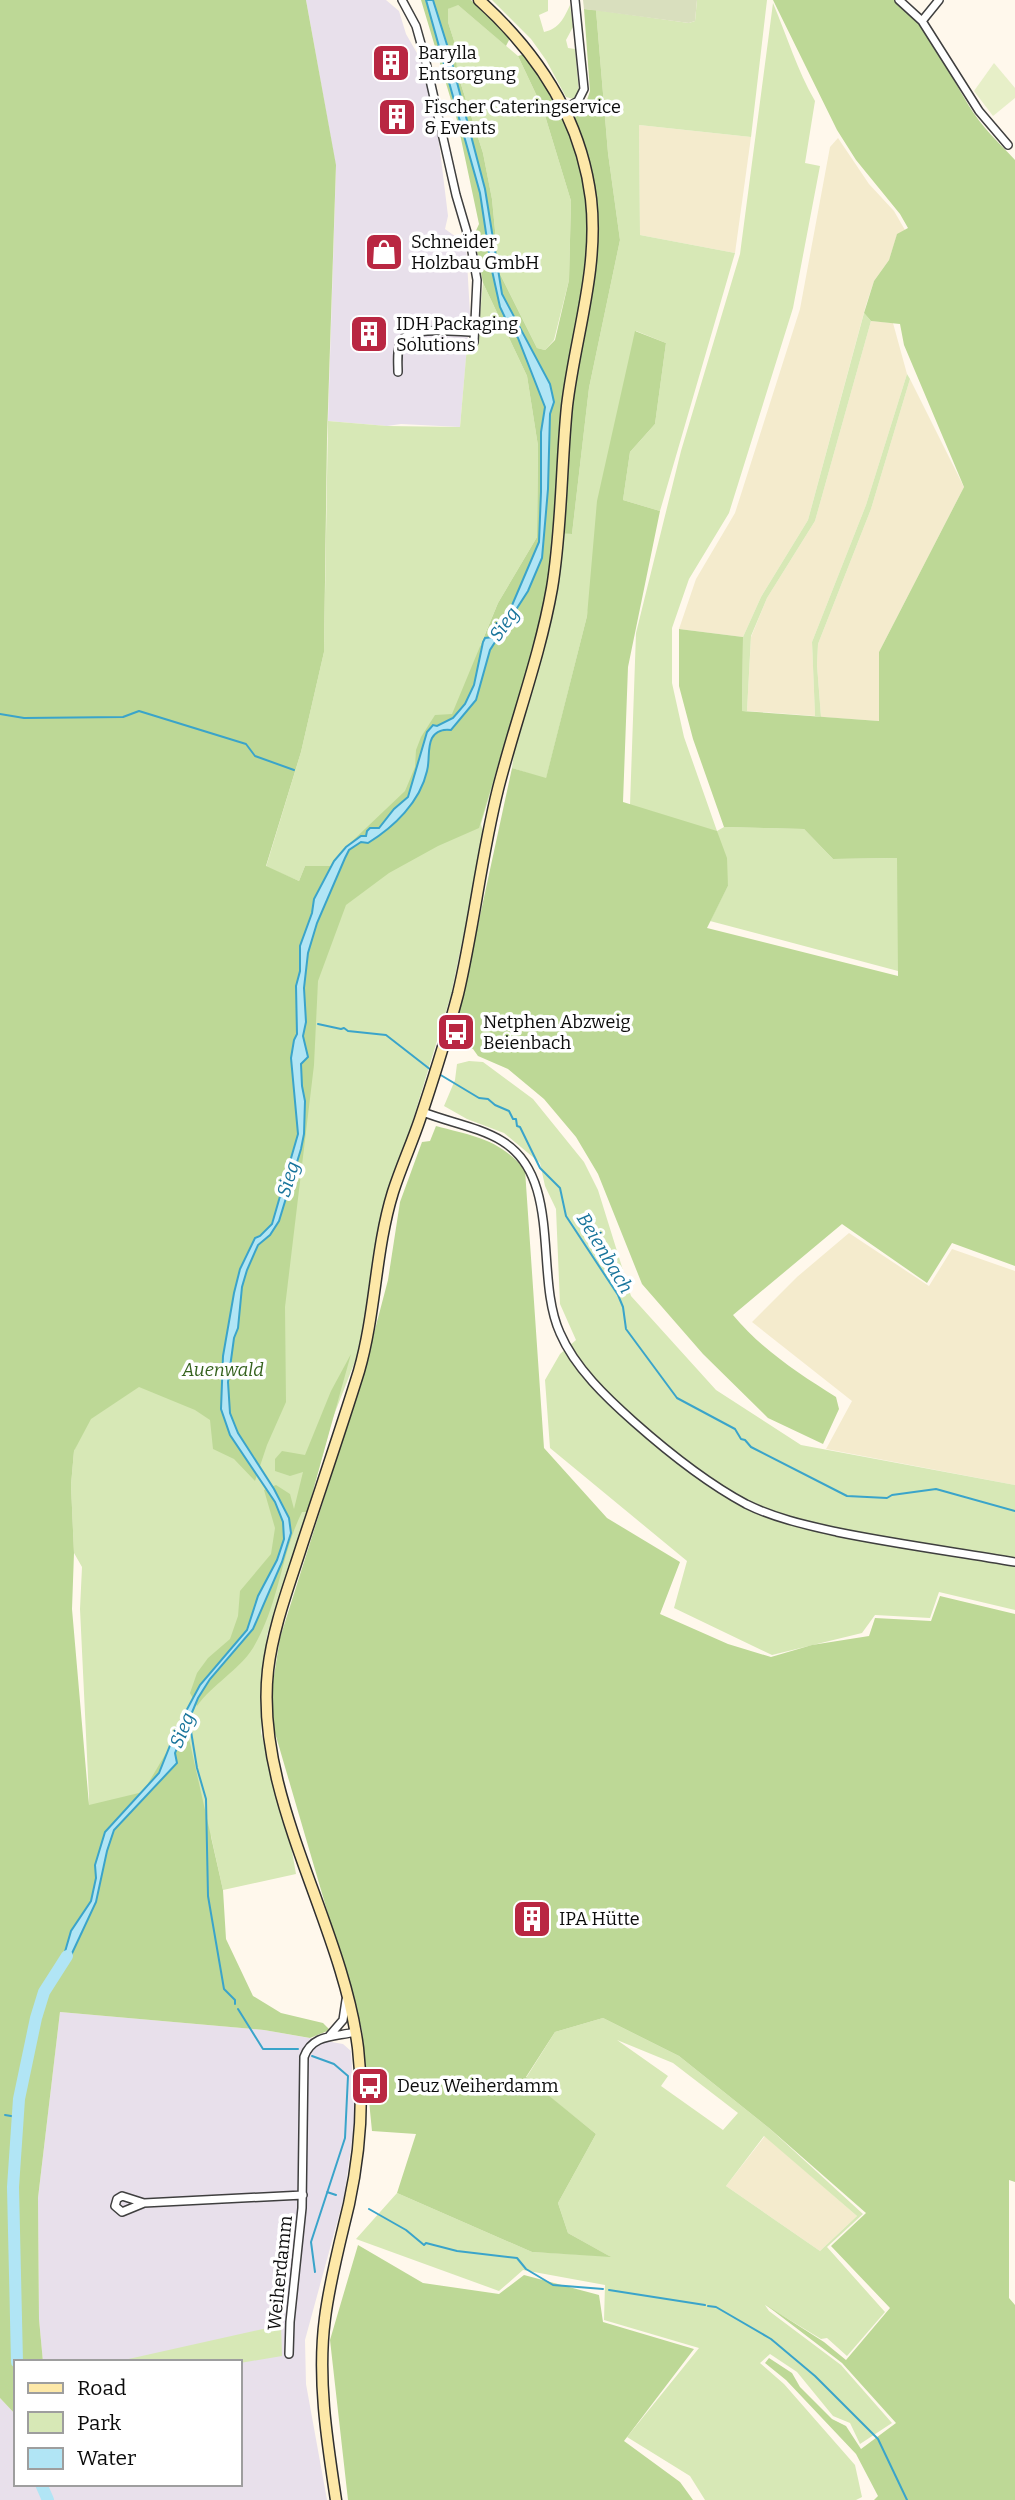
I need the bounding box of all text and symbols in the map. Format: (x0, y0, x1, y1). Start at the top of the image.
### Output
building icon: Barylla Entsorgung (370, 42, 412, 84)
place label: Barylla Entsorgung (418, 42, 516, 85)
building icon: Fischer Cateringservice & Events (376, 96, 418, 138)
place label: Fischer Cateringservice & Events (424, 96, 621, 139)
shop icon: Schneider Holzbau GmbH (363, 231, 405, 273)
place label: Schneider Holzbau GmbH (411, 231, 539, 274)
building icon: IDH Packaging Solutions (348, 313, 390, 355)
place label: IDH Packaging Solutions (396, 313, 518, 356)
water label: Sieg (484, 603, 524, 645)
bus stop icon: Netphen Abzweig Beienbach (435, 1011, 477, 1053)
place label: Netphen Abzweig Beienbach (483, 1011, 631, 1054)
water label: Sieg (272, 1158, 304, 1200)
water label: Beienbach (572, 1209, 638, 1297)
park label: Auenwald (181, 1359, 264, 1381)
water label: Sieg (165, 1709, 199, 1751)
building icon: IPA Hütte (511, 1898, 553, 1940)
place label: IPA Hütte (559, 1908, 640, 1930)
bus stop icon: Deuz Weiherdamm (349, 2065, 391, 2107)
place label: Deuz Weiherdamm (397, 2075, 558, 2097)
street label: Weiherdamm (263, 2214, 297, 2332)
legend (14, 2360, 242, 2486)
text: Road (77, 2375, 126, 2401)
text: Park (77, 2410, 121, 2436)
text: Water (77, 2445, 136, 2471)

